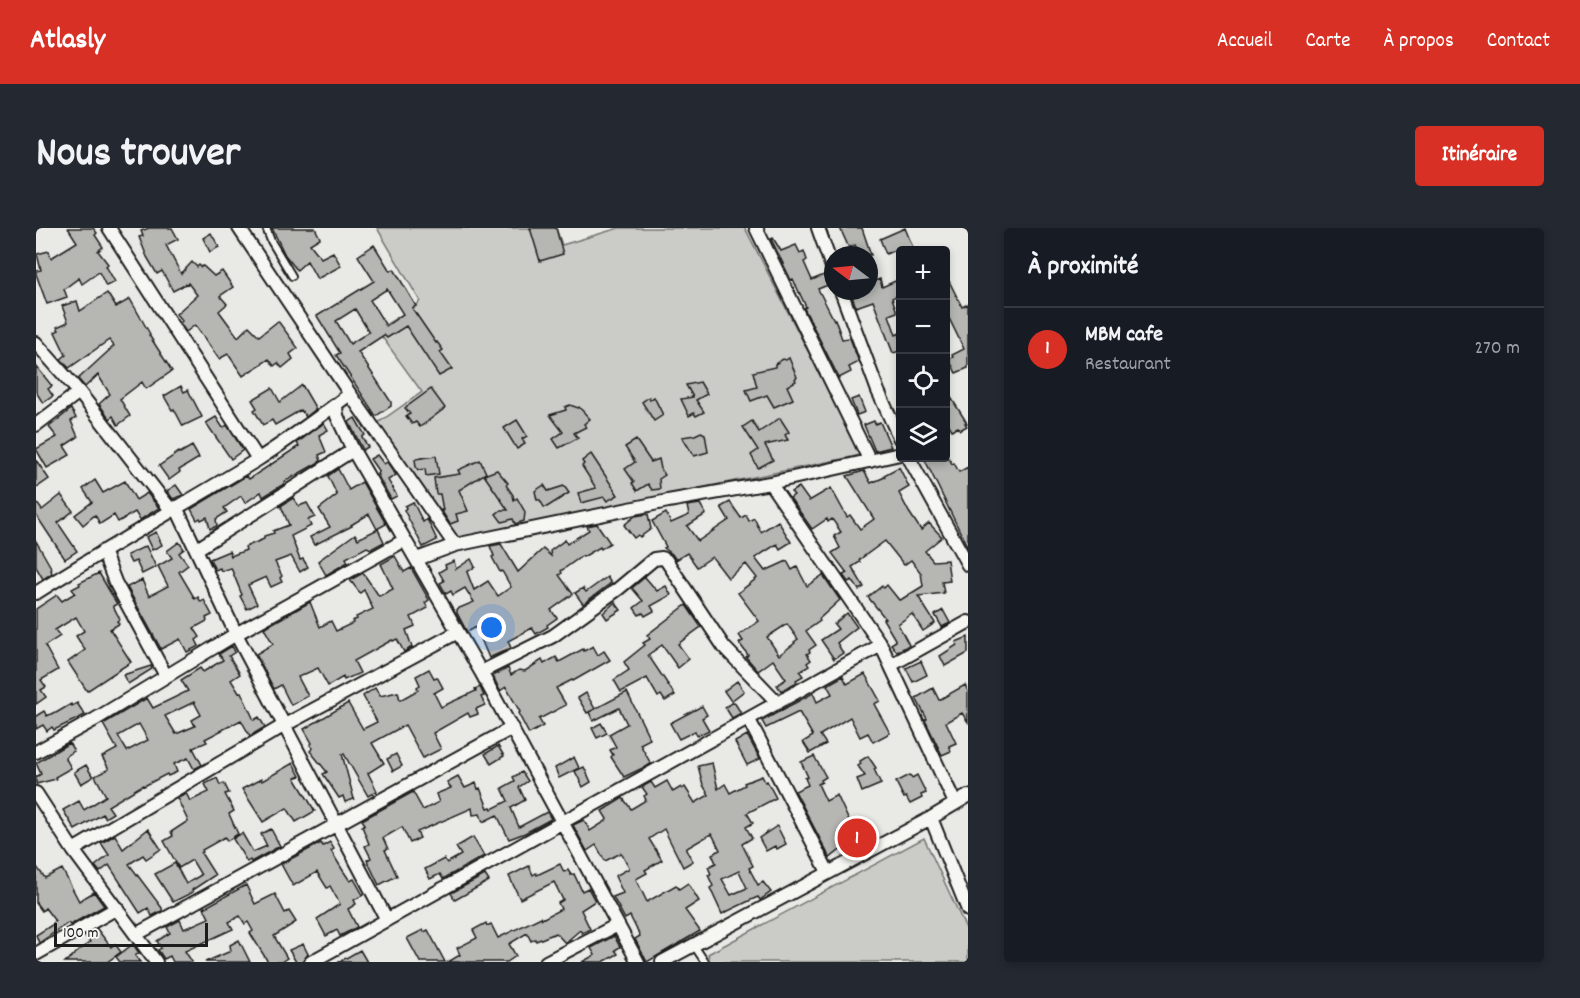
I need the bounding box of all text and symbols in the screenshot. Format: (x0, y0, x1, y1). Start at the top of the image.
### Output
text: Atlasly (30, 22, 105, 62)
text: Accueil (1217, 27, 1272, 57)
text: Carte (1305, 27, 1350, 57)
text: À propos (1383, 27, 1454, 57)
text: Contact (1487, 27, 1550, 57)
text: Nous trouver (36, 126, 240, 186)
button: Itinéraire (1415, 126, 1544, 186)
north arrow (824, 246, 878, 300)
map controls (896, 246, 950, 462)
button: + (896, 246, 950, 300)
text: À proximité (1028, 249, 1138, 286)
button: − (896, 300, 950, 354)
text: MBM cafe (1085, 320, 1163, 351)
text: 1 (1045, 335, 1050, 363)
text: 270 m (1474, 335, 1520, 363)
text: Restaurant (1085, 351, 1171, 379)
button: locate (896, 354, 950, 408)
button: layers (896, 408, 950, 462)
your location (477, 613, 506, 642)
pin: 1 (838, 816, 876, 860)
scale bar (54, 920, 208, 948)
text: 100 m (63, 922, 99, 945)

